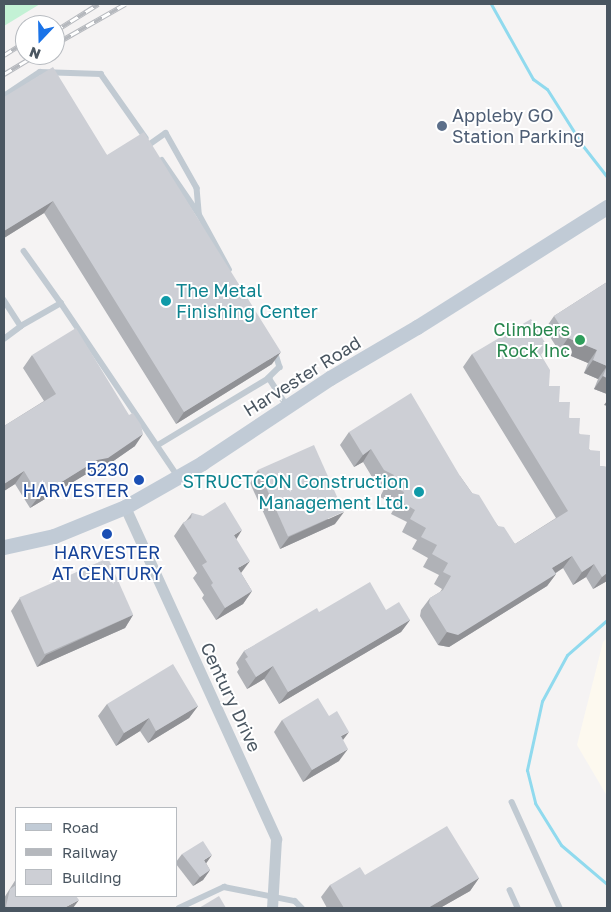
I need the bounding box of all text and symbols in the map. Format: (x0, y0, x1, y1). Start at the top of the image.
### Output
north arrow (15, 15, 65, 65)
text: N (27, 44, 43, 63)
place label: Appleby GO Station Parking (452, 105, 585, 148)
marker: Appleby GO Station Parking (436, 120, 448, 132)
place label: The Metal Finishing Center (176, 280, 318, 322)
marker: The Metal Finishing Center (160, 295, 172, 307)
place label: Climbers Rock Inc (493, 319, 570, 362)
street label: Harvester Road (239, 331, 365, 421)
marker: Climbers Rock Inc (574, 334, 586, 346)
place label: 5230 HARVESTER (23, 459, 129, 502)
place label: STRUCTCON Construction Management Ltd. (182, 471, 409, 514)
marker: 5230 HARVESTER (133, 474, 145, 486)
marker: STRUCTCON Construction Management Ltd. (413, 486, 425, 498)
marker: HARVESTER AT CENTURY (101, 528, 113, 540)
place label: HARVESTER AT CENTURY (52, 542, 162, 584)
street label: Century Drive (196, 639, 266, 755)
legend (15, 807, 178, 897)
text: Road (62, 818, 99, 836)
text: Railway (62, 843, 118, 861)
text: Building (62, 868, 122, 886)

